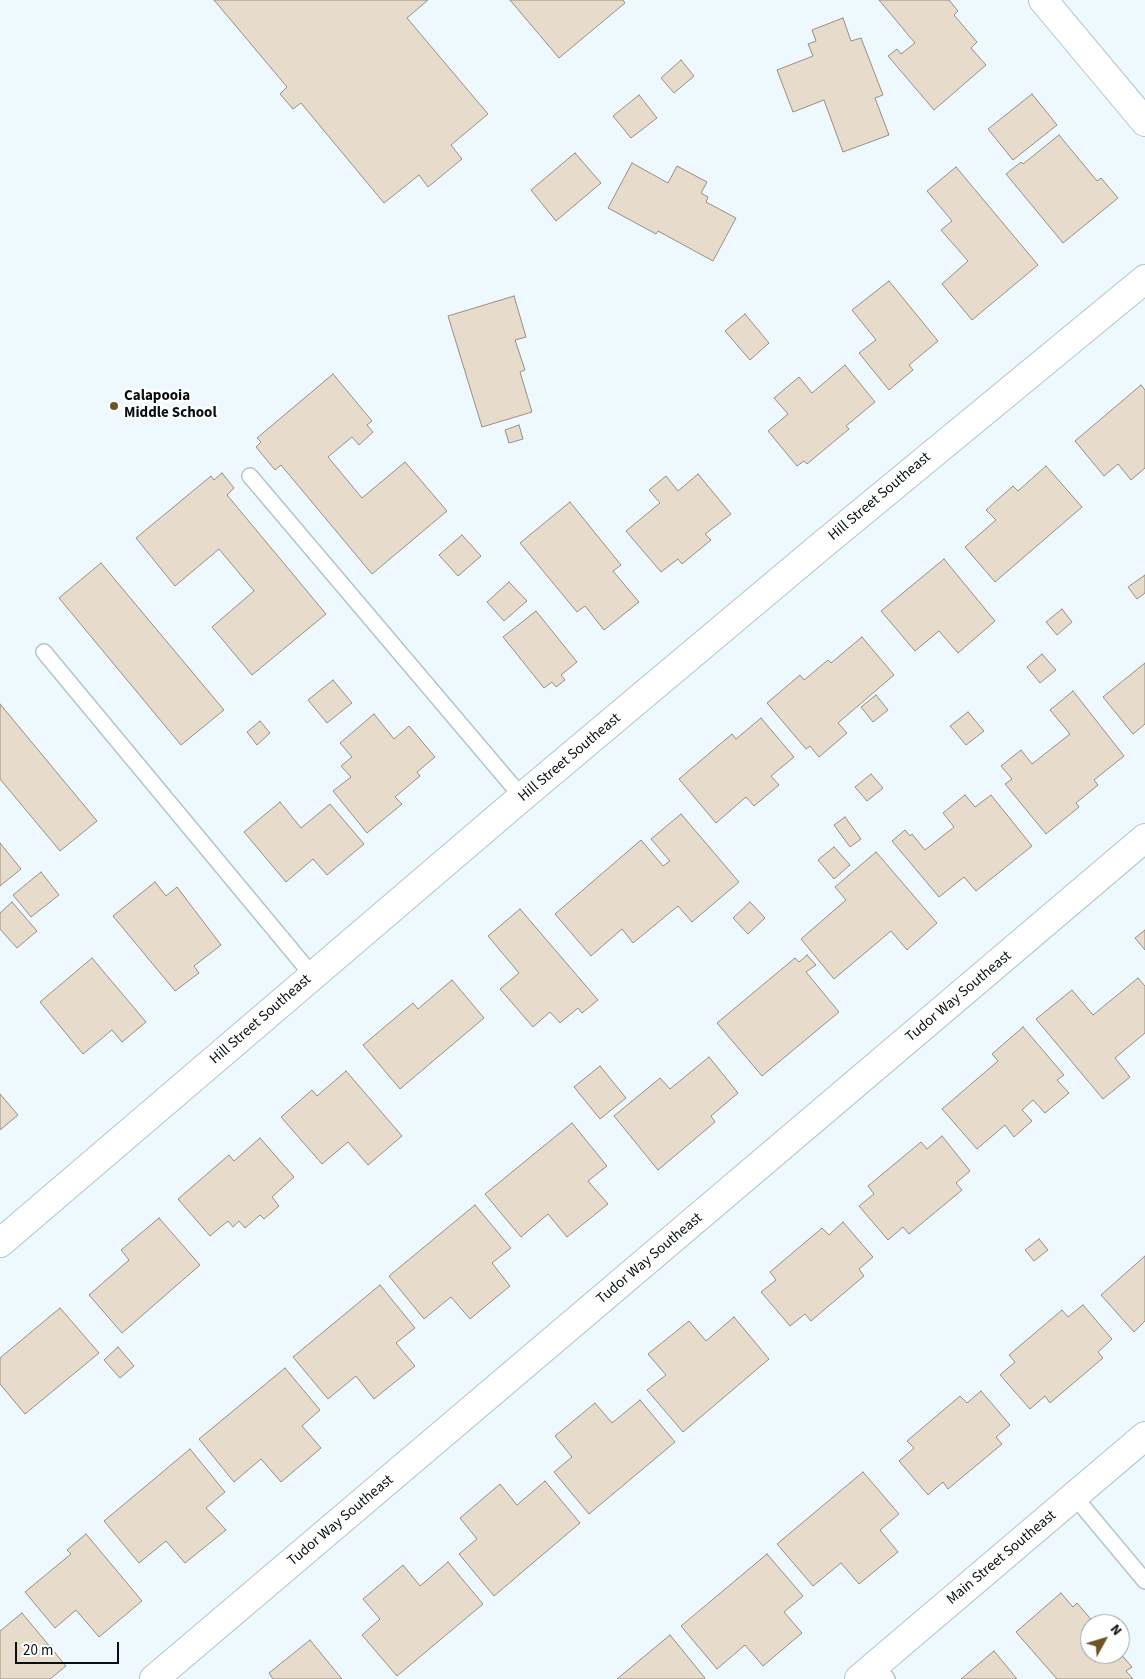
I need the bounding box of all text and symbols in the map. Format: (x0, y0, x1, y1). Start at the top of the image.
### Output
place label: Calapooia Middle School (124, 388, 217, 423)
marker: Calapooia Middle School (108, 400, 120, 412)
street label: Hill Street Southeast (825, 449, 935, 545)
street label: Hill Street Southeast (515, 710, 625, 806)
street label: Tudor Way Southeast (902, 947, 1016, 1047)
street label: Hill Street Southeast (207, 971, 315, 1069)
street label: Tudor Way Southeast (593, 1209, 707, 1309)
street label: Tudor Way Southeast (284, 1471, 398, 1571)
street label: Main Street Southeast (944, 1507, 1060, 1609)
north arrow (1080, 1614, 1130, 1664)
text: N (1105, 1620, 1127, 1640)
scale bar (18, 1632, 121, 1664)
text: 20 m (23, 1640, 53, 1661)

